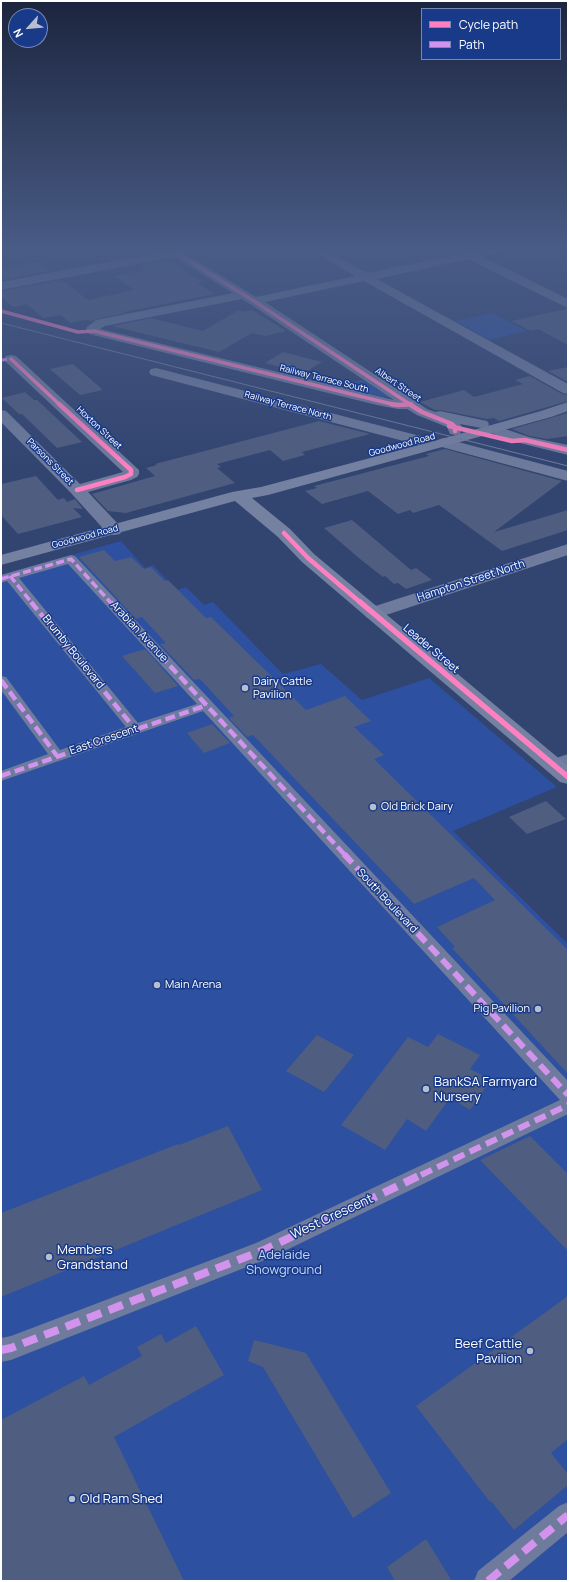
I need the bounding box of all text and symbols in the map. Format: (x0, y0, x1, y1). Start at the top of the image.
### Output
north arrow (8, 8, 48, 48)
legend (421, 8, 561, 60)
text: Cycle path (459, 16, 518, 33)
text: N (9, 26, 26, 40)
text: Path (459, 36, 485, 53)
street label: Railway Terrace South (279, 363, 369, 395)
street label: Albert Street (373, 366, 423, 404)
street label: Railway Terrace North (243, 389, 333, 423)
street label: Hoxton Street (74, 404, 124, 452)
street label: Goodwood Road (368, 431, 436, 459)
street label: Parsons Street (24, 436, 76, 488)
street label: Goodwood Road (51, 523, 119, 551)
street label: Hampton Street North (416, 557, 526, 605)
street label: Arabian Avenue (107, 599, 171, 665)
street label: Brumby Boulevard (39, 612, 107, 692)
street label: Leader Street (400, 622, 462, 676)
place label: Dairy Cattle Pavilion (253, 675, 312, 701)
marker: Dairy Cattle Pavilion (240, 683, 250, 693)
street label: East Crescent (68, 722, 140, 758)
place label: Old Brick Dairy (381, 800, 453, 814)
marker: Old Brick Dairy (368, 802, 378, 812)
street label: South Boulevard (354, 866, 420, 936)
place label: Main Arena (165, 978, 221, 992)
marker: Main Arena (152, 980, 162, 990)
place label: Pig Pavilion (473, 1002, 530, 1016)
marker: Pig Pavilion (533, 1004, 543, 1014)
place label: BankSA Farmyard Nursery (434, 1074, 537, 1105)
marker: BankSA Farmyard Nursery (421, 1084, 431, 1094)
street label: West Crescent (288, 1191, 376, 1243)
place label: Members Grandstand (57, 1242, 128, 1273)
park label: Adelaide Showground (246, 1247, 322, 1278)
marker: Members Grandstand (44, 1252, 54, 1262)
place label: Beef Cattle Pavilion (455, 1336, 522, 1367)
marker: Beef Cattle Pavilion (525, 1346, 535, 1356)
place label: Old Ram Shed (80, 1491, 163, 1507)
marker: Old Ram Shed (67, 1494, 77, 1504)

